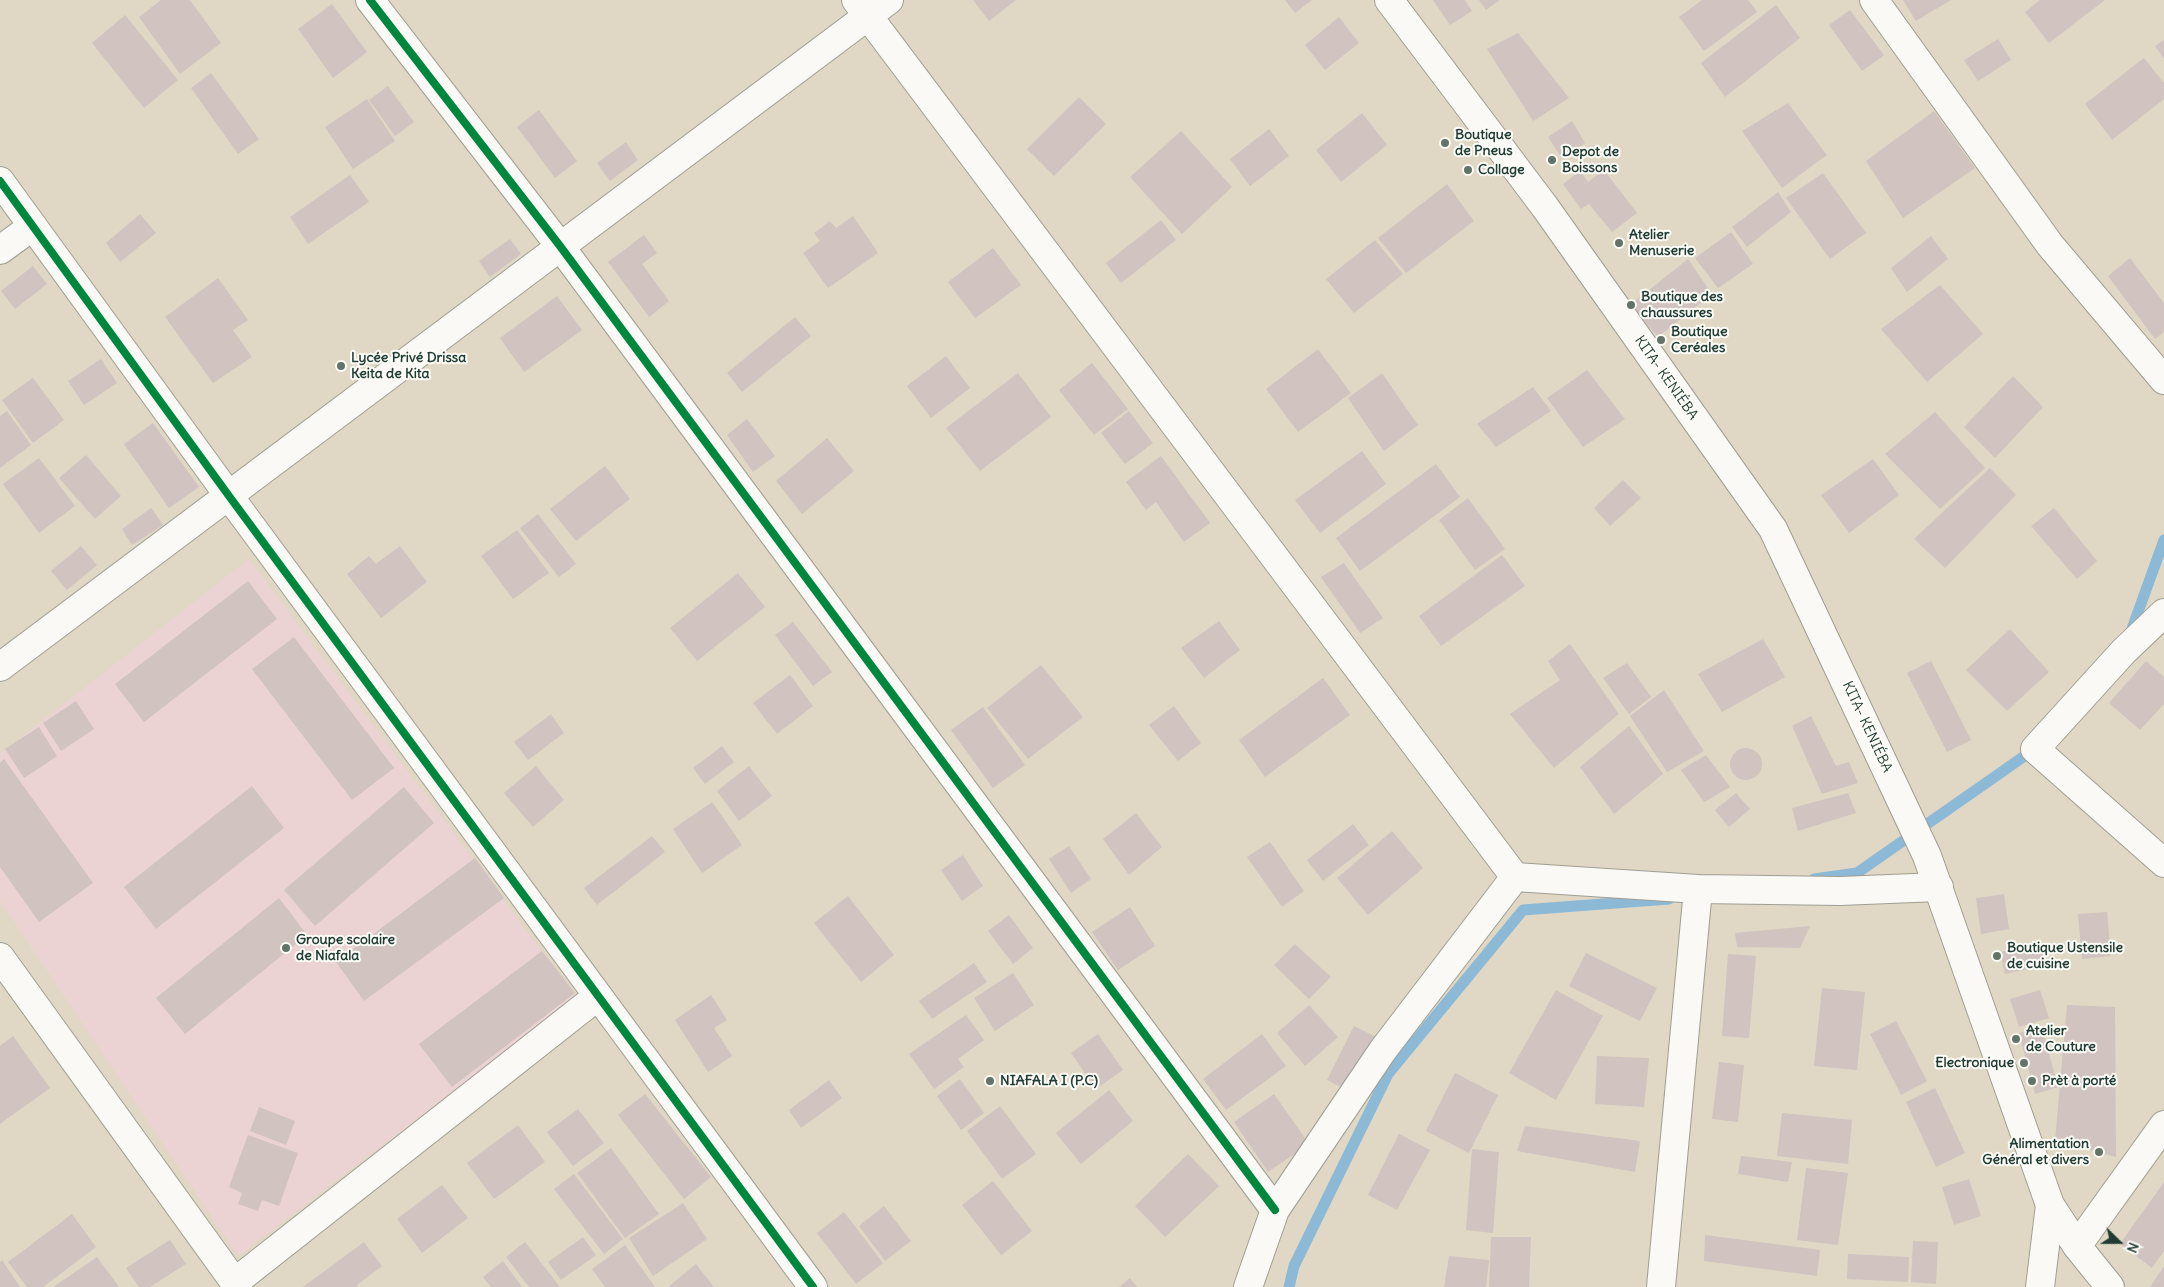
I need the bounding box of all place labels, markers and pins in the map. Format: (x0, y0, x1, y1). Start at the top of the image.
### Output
place label: Boutique de Pneus (1455, 127, 1513, 160)
marker: Boutique de Pneus (1439, 137, 1451, 149)
place label: Depot de Boissons (1562, 144, 1619, 176)
marker: Depot de Boissons (1546, 154, 1558, 166)
place label: Collage (1478, 162, 1525, 178)
marker: Collage (1462, 164, 1474, 176)
place label: Atelier Menuserie (1629, 227, 1694, 260)
marker: Atelier Menuserie (1613, 237, 1625, 249)
place label: Boutique des chaussures (1641, 289, 1723, 322)
marker: Boutique des chaussures (1625, 299, 1637, 311)
place label: Boutique Ceréales (1671, 324, 1727, 357)
marker: Boutique Ceréales (1655, 334, 1667, 346)
place label: Lycée Privé Drissa Keita de Kita (351, 350, 466, 382)
marker: Lycée Privé Drissa Keita de Kita (335, 360, 347, 372)
place label: Groupe scolaire de Niafala (296, 932, 395, 964)
place label: Boutique Ustensile de cuisine (2007, 940, 2123, 972)
marker: Groupe scolaire de Niafala (280, 942, 292, 954)
marker: Boutique Ustensile de cuisine (1991, 950, 2003, 962)
place label: Atelier de Couture (2026, 1023, 2096, 1056)
marker: Atelier de Couture (2010, 1033, 2022, 1045)
place label: Electronique (1935, 1055, 2014, 1071)
marker: Electronique (2018, 1057, 2030, 1069)
place label: NIAFALA I (P.C) (1000, 1073, 1098, 1089)
place label: Prèt à porté (2042, 1073, 2116, 1089)
marker: NIAFALA I (P.C) (984, 1075, 996, 1087)
marker: Prèt à porté (2026, 1075, 2038, 1087)
place label: Alimentation Général et divers (1982, 1136, 2089, 1168)
marker: Alimentation Général et divers (2093, 1146, 2105, 1158)

